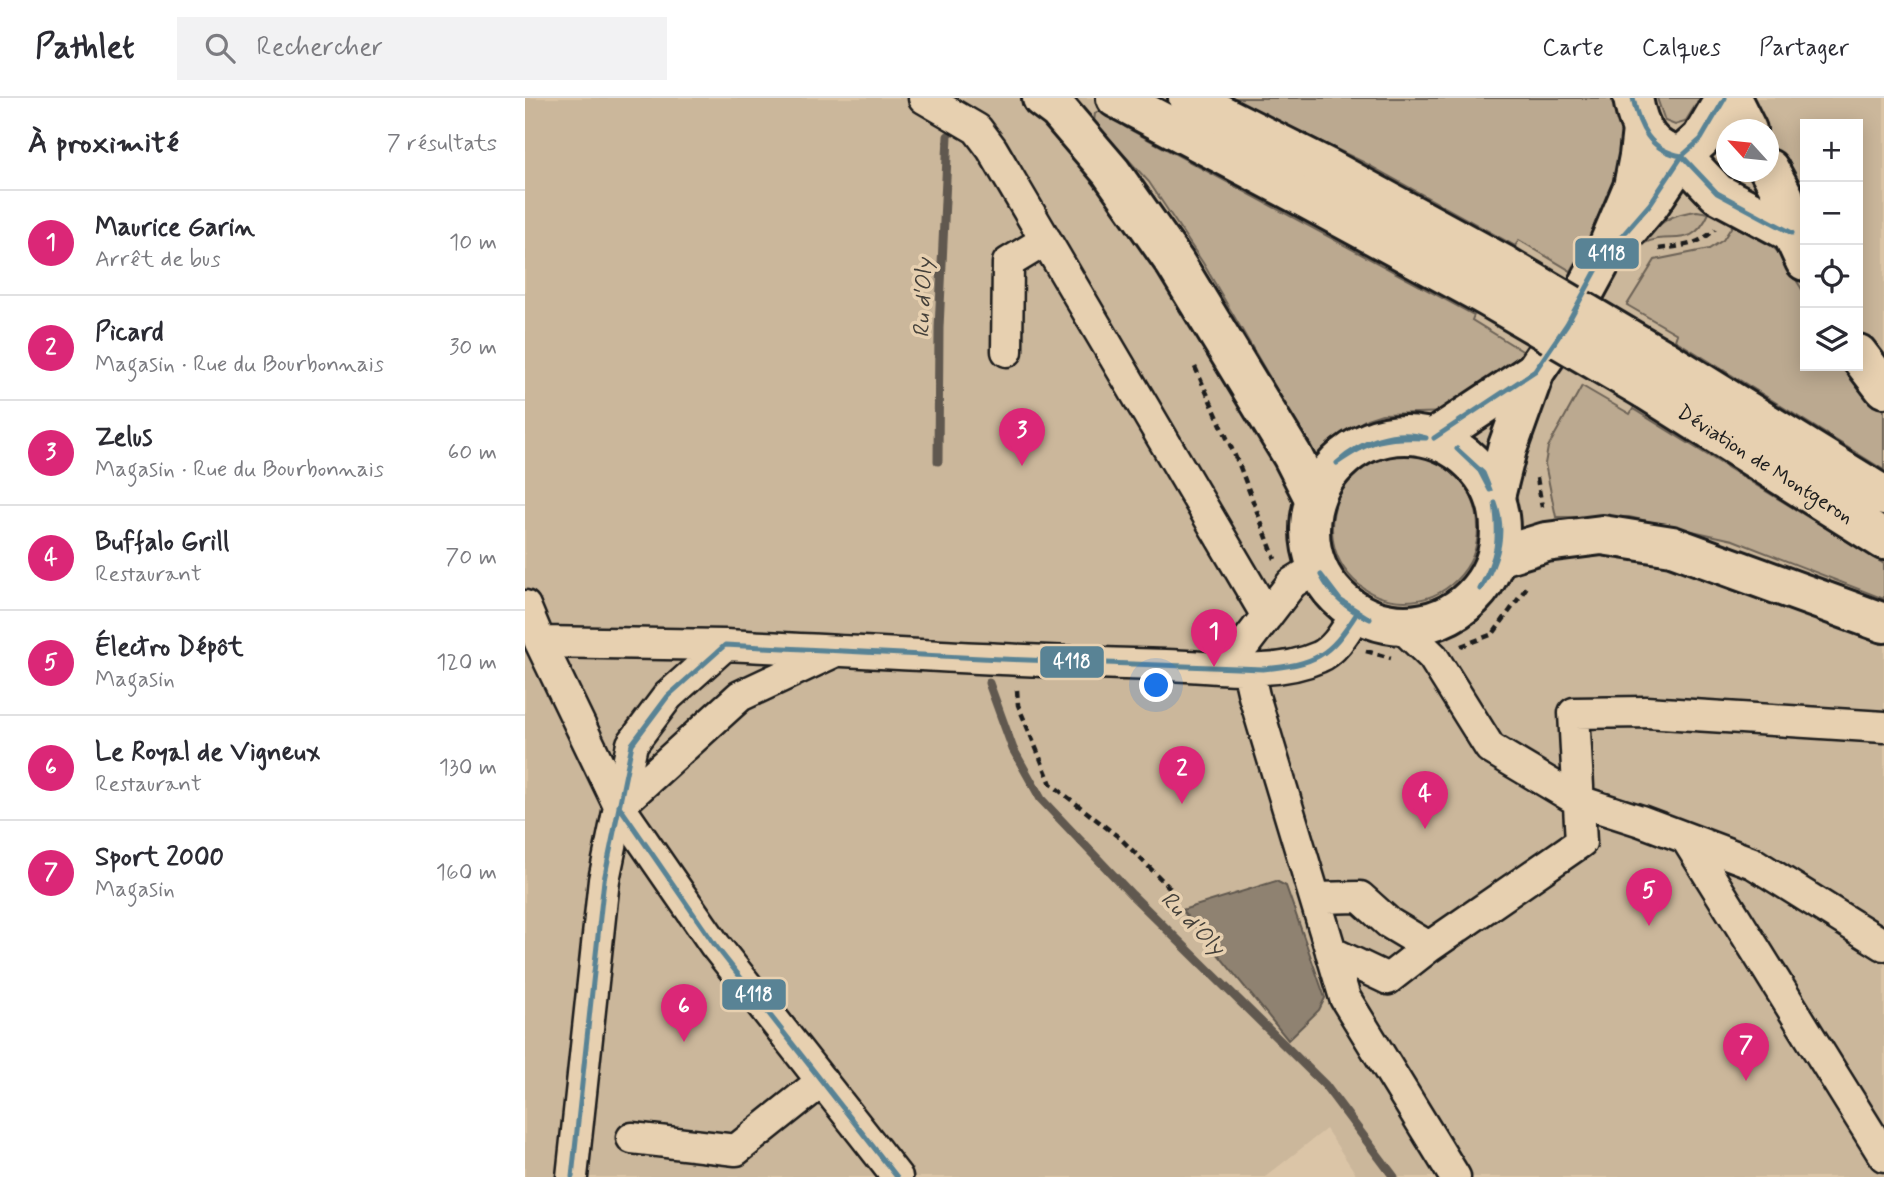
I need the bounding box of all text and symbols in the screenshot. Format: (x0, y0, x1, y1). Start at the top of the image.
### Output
search box (177, 17, 667, 80)
text: Pathlet (35, 26, 135, 70)
icon: search (201, 29, 239, 67)
text: Rechercher (257, 31, 383, 65)
text: Carte (1542, 33, 1604, 64)
text: Calques (1642, 33, 1721, 64)
text: Partager (1759, 33, 1849, 64)
north arrow (1716, 119, 1779, 182)
map controls (1800, 119, 1863, 371)
button: + (1800, 119, 1863, 182)
text: À proximité (28, 124, 179, 163)
text: 7 résultats (387, 129, 497, 159)
button: − (1800, 182, 1863, 245)
text: Maurice Garin (95, 211, 255, 245)
text: 1 (46, 228, 56, 258)
text: 10 m (449, 228, 497, 258)
line badge: 4118 (1574, 237, 1640, 270)
text: 4118 (1588, 242, 1626, 267)
text: Arrêt de bus (95, 245, 221, 275)
button: locate (1800, 245, 1863, 308)
water label: Ru d'Oly (908, 255, 940, 338)
button: layers (1800, 308, 1863, 371)
text: Picard (95, 316, 164, 350)
text: 2 (45, 333, 57, 363)
text: 30 m (449, 333, 497, 363)
text: Magasin · Rue du Bourbonnais (95, 350, 384, 380)
street label: Déviation de Montgeron (1671, 399, 1859, 531)
pin: 3 (999, 408, 1045, 466)
text: Zelus (95, 421, 152, 455)
text: 3 (46, 438, 56, 468)
text: 60 m (448, 438, 497, 468)
text: Magasin · Rue du Bourbonnais (95, 455, 384, 485)
text: Buffalo Grill (95, 526, 229, 560)
text: 4 (44, 543, 58, 573)
text: 70 m (445, 543, 497, 573)
text: Restaurant (95, 560, 202, 590)
pin: 1 (1191, 609, 1237, 667)
text: Électro Dépôt (95, 631, 244, 665)
line badge: 4118 (1039, 645, 1105, 679)
text: 5 (44, 648, 58, 678)
text: 120 m (436, 648, 497, 678)
text: 4118 (1053, 650, 1091, 675)
text: Magasin (95, 665, 175, 695)
your location (1139, 668, 1173, 702)
text: Le Royal de Vigneux (95, 736, 320, 770)
pin: 2 (1159, 746, 1205, 804)
text: 6 (45, 753, 57, 783)
text: 130 m (439, 753, 497, 783)
text: Restaurant (95, 770, 202, 800)
pin: 4 (1402, 771, 1448, 829)
text: Sport 2000 (95, 841, 224, 875)
text: 7 (44, 858, 58, 888)
text: 160 m (436, 858, 497, 888)
pin: 5 (1626, 868, 1672, 926)
text: Magasin (95, 875, 175, 905)
water label: Ru d'Oly (1153, 885, 1232, 964)
line badge: 4118 (721, 978, 787, 1011)
text: 4118 (735, 983, 773, 1008)
pin: 6 (661, 984, 707, 1042)
pin: 7 (1723, 1023, 1769, 1081)

